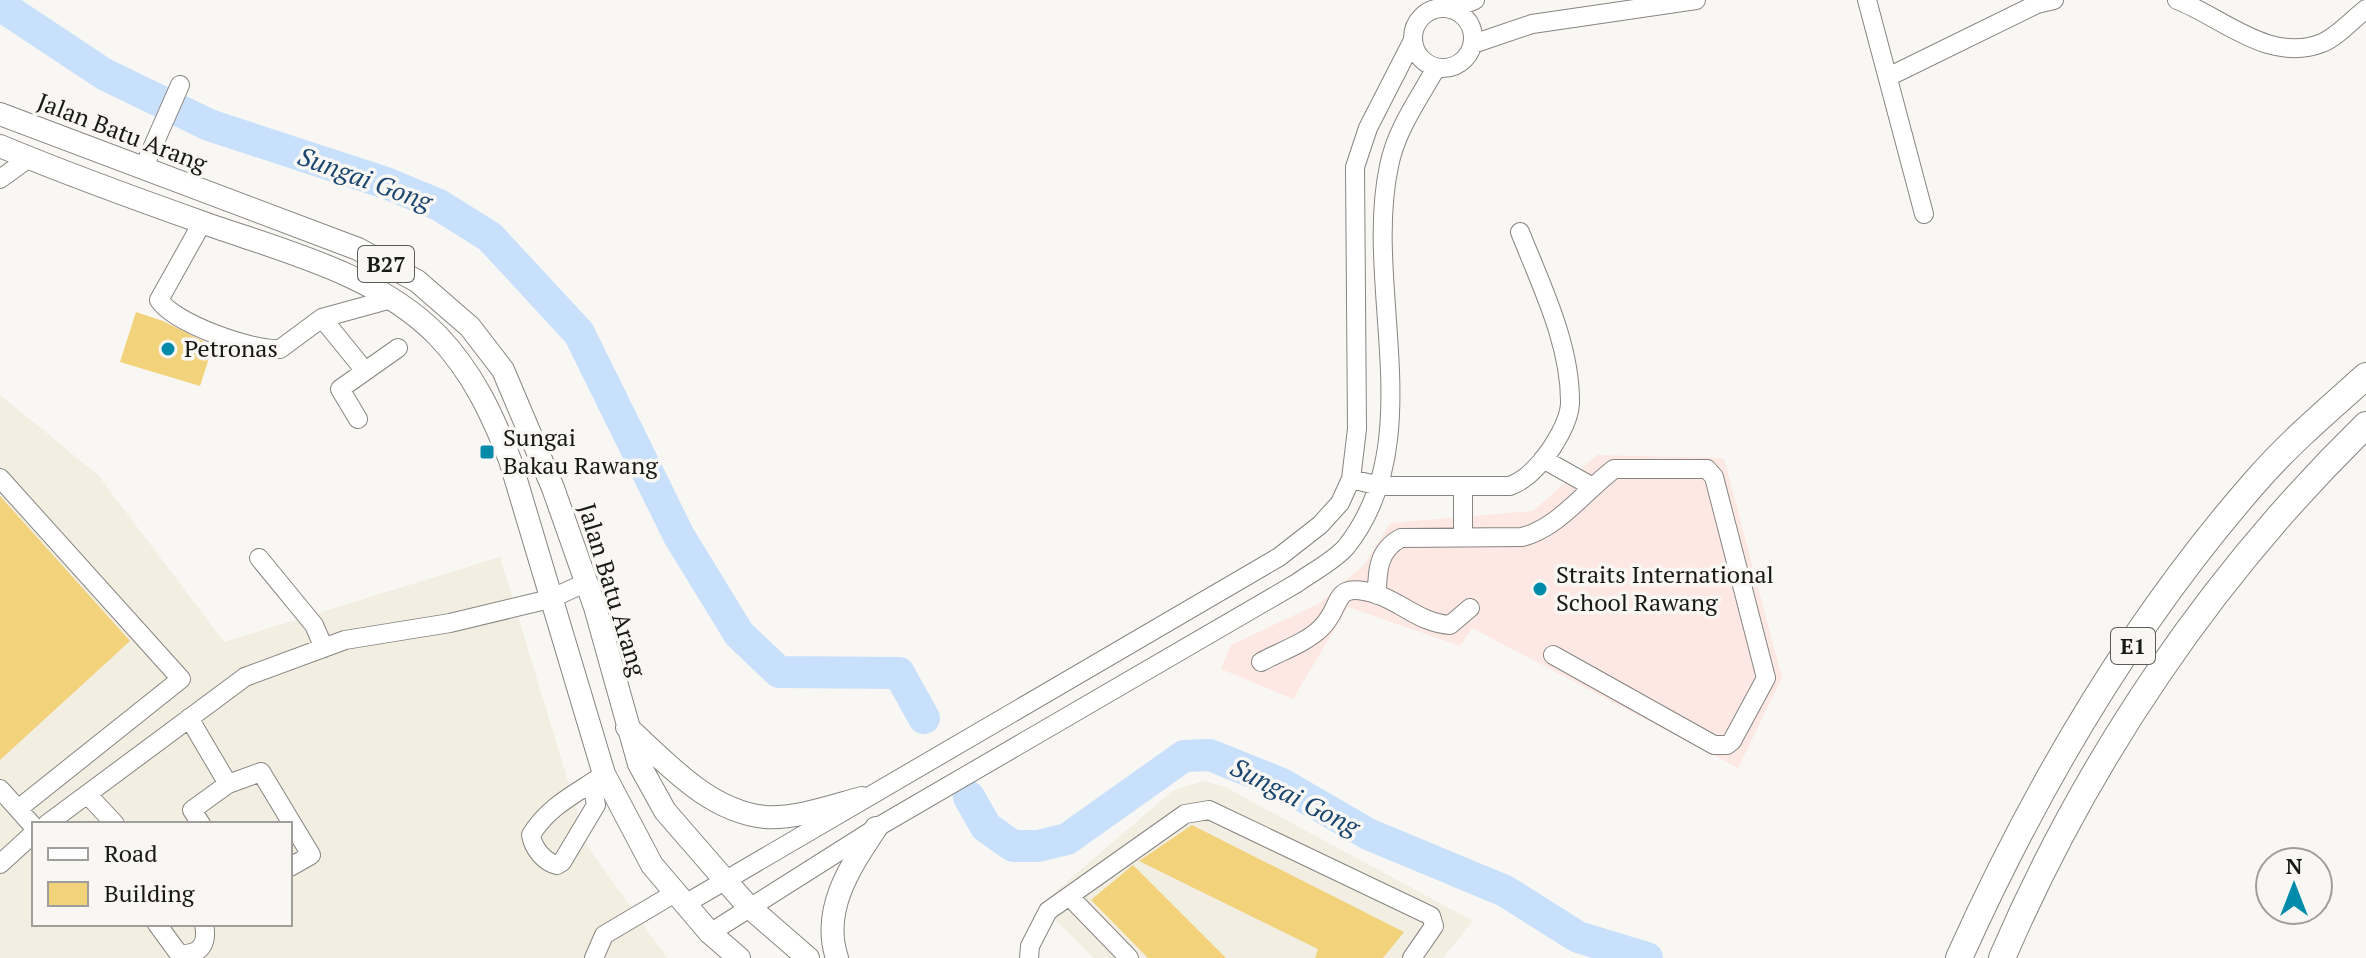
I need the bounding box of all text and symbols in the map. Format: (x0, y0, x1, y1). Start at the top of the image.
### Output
street label: Jalan Batu Arang (33, 85, 212, 179)
water label: Sungai Gong (294, 138, 438, 218)
road number: B27 (358, 246, 414, 282)
place label: Petronas (184, 332, 278, 364)
marker: Petronas (159, 340, 177, 358)
place label: Sungai Bakau Rawang (503, 421, 658, 481)
marker: Sungai Bakau Rawang (478, 443, 496, 461)
street label: Jalan Batu Arang (571, 499, 655, 680)
place label: Straits International School Rawang (1556, 558, 1774, 618)
marker: Straits International School Rawang (1531, 580, 1549, 598)
road number: E1 (2111, 628, 2155, 664)
water label: Sungai Gong (1225, 749, 1367, 844)
legend (32, 822, 292, 926)
text: Road (104, 837, 158, 869)
north arrow (2254, 846, 2334, 926)
text: N (2286, 851, 2303, 880)
text: Building (104, 877, 195, 909)

